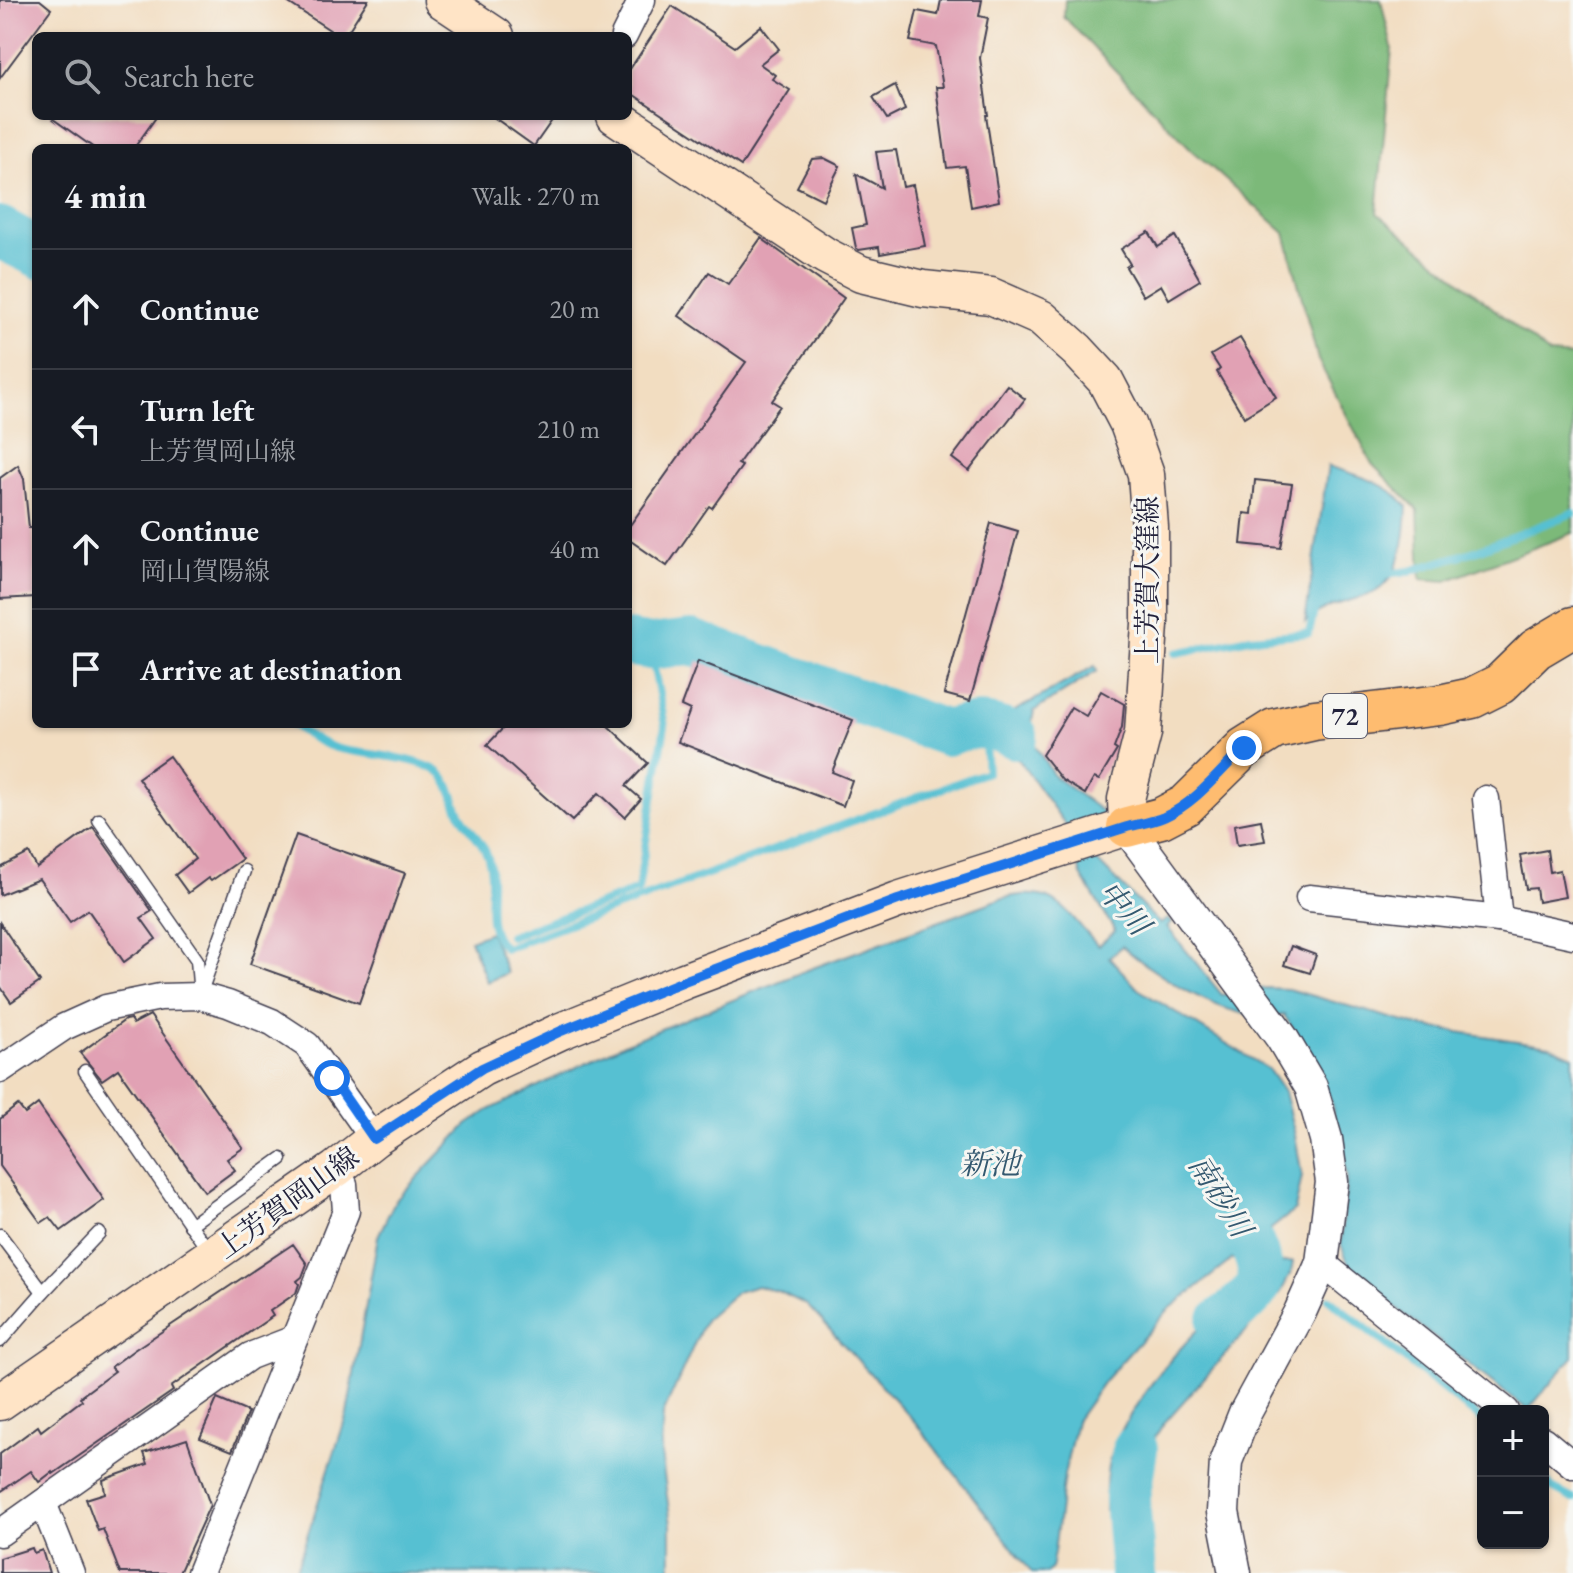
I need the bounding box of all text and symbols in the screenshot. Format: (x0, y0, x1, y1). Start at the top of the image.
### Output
search box (32, 32, 632, 120)
icon: search (60, 54, 104, 98)
text: Search here (124, 57, 254, 96)
text: 4 min (64, 174, 147, 218)
text: Walk · 270 m (472, 179, 600, 213)
icon: ahead (64, 287, 108, 331)
text: Continue (140, 290, 259, 329)
text: 20 m (550, 292, 600, 326)
text: Turn left (140, 391, 254, 430)
icon: left (64, 407, 108, 451)
text: 210 m (537, 412, 600, 446)
text: 上芳賀岡山線 (140, 434, 296, 468)
street label: 上芳賀大窪線 (1129, 496, 1165, 664)
text: Continue (140, 511, 259, 550)
icon: ahead (64, 527, 108, 571)
text: 40 m (550, 532, 600, 566)
text: 岡山賀陽線 (140, 554, 270, 588)
icon: arrive (64, 647, 108, 691)
text: Arrive at destination (140, 650, 402, 689)
road number: 72 (1323, 694, 1367, 738)
route end (1226, 730, 1262, 766)
water label: 中川 (1090, 872, 1161, 945)
route start (314, 1060, 350, 1096)
street label: 上芳賀岡山線 (208, 1138, 366, 1266)
water label: 新池 (960, 1144, 1023, 1183)
water label: 南砂川 (1180, 1147, 1262, 1247)
map controls (1477, 1405, 1549, 1549)
button: + (1477, 1405, 1549, 1477)
button: − (1477, 1477, 1549, 1549)

